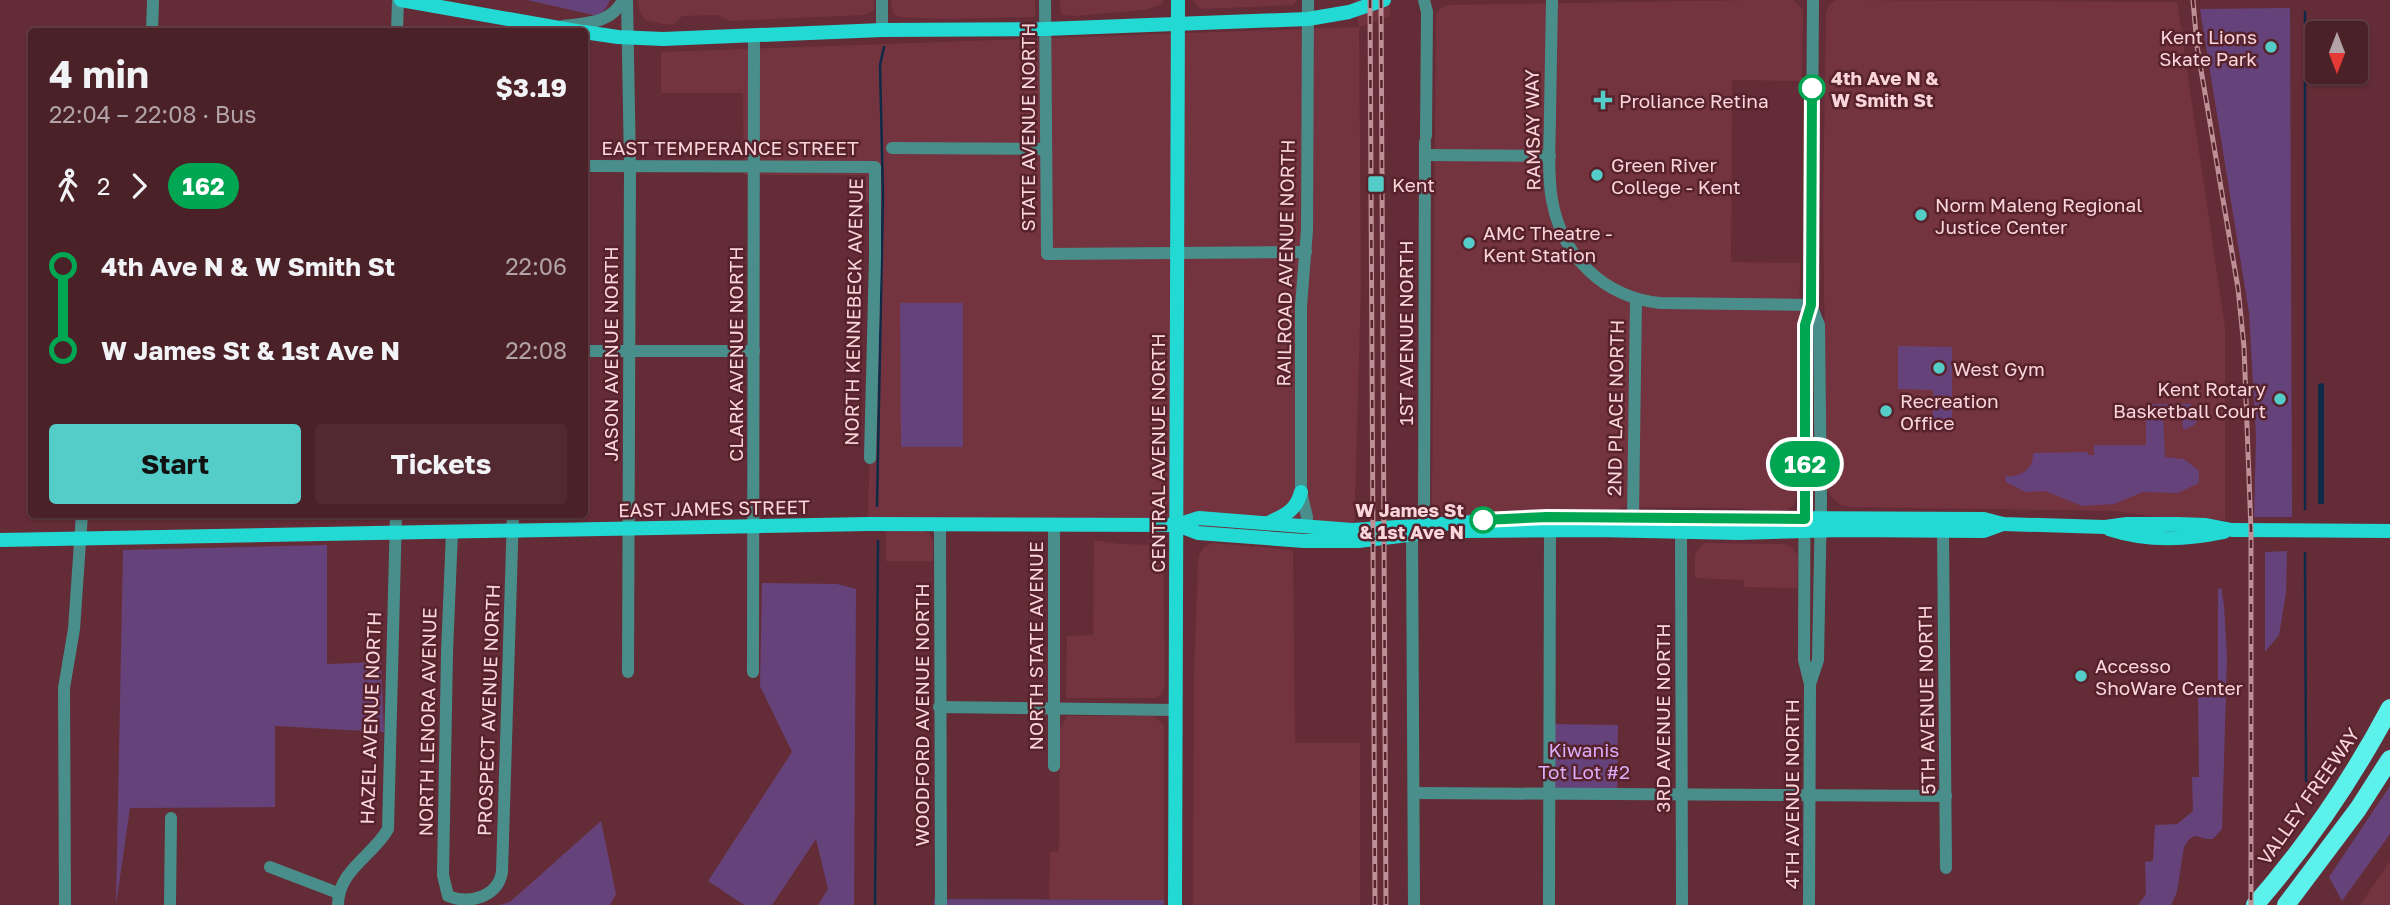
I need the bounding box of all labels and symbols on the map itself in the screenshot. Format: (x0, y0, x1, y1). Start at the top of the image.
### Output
north arrow (2305, 21, 2368, 84)
street label: STATE AVENUE NORTH (1016, 22, 1039, 232)
place label: Kent Lions Skate Park (2159, 25, 2257, 70)
marker: Kent Lions Skate Park (2263, 39, 2279, 55)
place label: 4th Ave N & W Smith St (1831, 66, 1939, 111)
street label: RAMSAY WAY (1519, 69, 1545, 191)
marker: 4th Ave N & W Smith St (1799, 75, 1825, 101)
place label: Proliance Retina (1619, 89, 1769, 112)
marker: Proliance Retina (1593, 90, 1613, 110)
street label: EAST TEMPERANCE STREET (601, 136, 859, 159)
street label: RAILROAD AVENUE NORTH (1271, 139, 1299, 387)
place label: Green River College - Kent (1611, 153, 1741, 198)
marker: Green River College - Kent (1589, 167, 1605, 183)
place label: Kent (1392, 173, 1435, 196)
marker: Kent (1366, 174, 1386, 194)
street label: NORTH KENNEBECK AVENUE (839, 178, 867, 446)
place label: Norm Maleng Regional Justice Center (1935, 193, 2142, 238)
marker: Norm Maleng Regional Justice Center (1913, 207, 1929, 223)
place label: AMC Theatre - Kent Station (1483, 221, 1613, 266)
marker: AMC Theatre - Kent Station (1461, 235, 1477, 251)
street label: 1ST AVENUE NORTH (1394, 240, 1417, 426)
street label: JASON AVENUE NORTH (599, 246, 622, 462)
street label: CLARK AVENUE NORTH (724, 246, 747, 462)
street label: 2ND PLACE NORTH (1602, 320, 1628, 496)
street label: CENTRAL AVENUE NORTH (1146, 333, 1169, 573)
place label: West Gym (1953, 357, 2045, 380)
marker: West Gym (1931, 360, 1947, 376)
place label: Kent Rotary Basketball Court (2113, 377, 2266, 422)
place label: Recreation Office (1900, 389, 1999, 434)
marker: Kent Rotary Basketball Court (2272, 391, 2288, 407)
marker: Recreation Office (1878, 403, 1894, 419)
line badge: 162 (1765, 441, 1845, 487)
street label: EAST JAMES STREET (618, 495, 810, 521)
place label: W James St & 1st Ave N (1355, 498, 1464, 543)
marker: W James St & 1st Ave N (1470, 507, 1496, 533)
street label: NORTH STATE AVENUE (1024, 541, 1047, 751)
street label: WOODFORD AVENUE NORTH (910, 583, 933, 847)
street label: PROSPECT AVENUE NORTH (472, 584, 504, 836)
street label: 5TH AVENUE NORTH (1913, 605, 1939, 795)
street label: NORTH LENORA AVENUE (414, 607, 440, 837)
street label: HAZEL AVENUE NORTH (355, 611, 385, 825)
street label: 3RD AVENUE NORTH (1651, 623, 1674, 813)
place label: Accesso ShoWare Center (2095, 654, 2244, 699)
marker: Accesso ShoWare Center (2073, 668, 2089, 684)
street label: 4TH AVENUE NORTH (1780, 699, 1803, 889)
street label: VALLEY FREEWAY (2252, 723, 2364, 869)
park label: Kiwanis Tot Lot #2 (1538, 738, 1630, 783)

